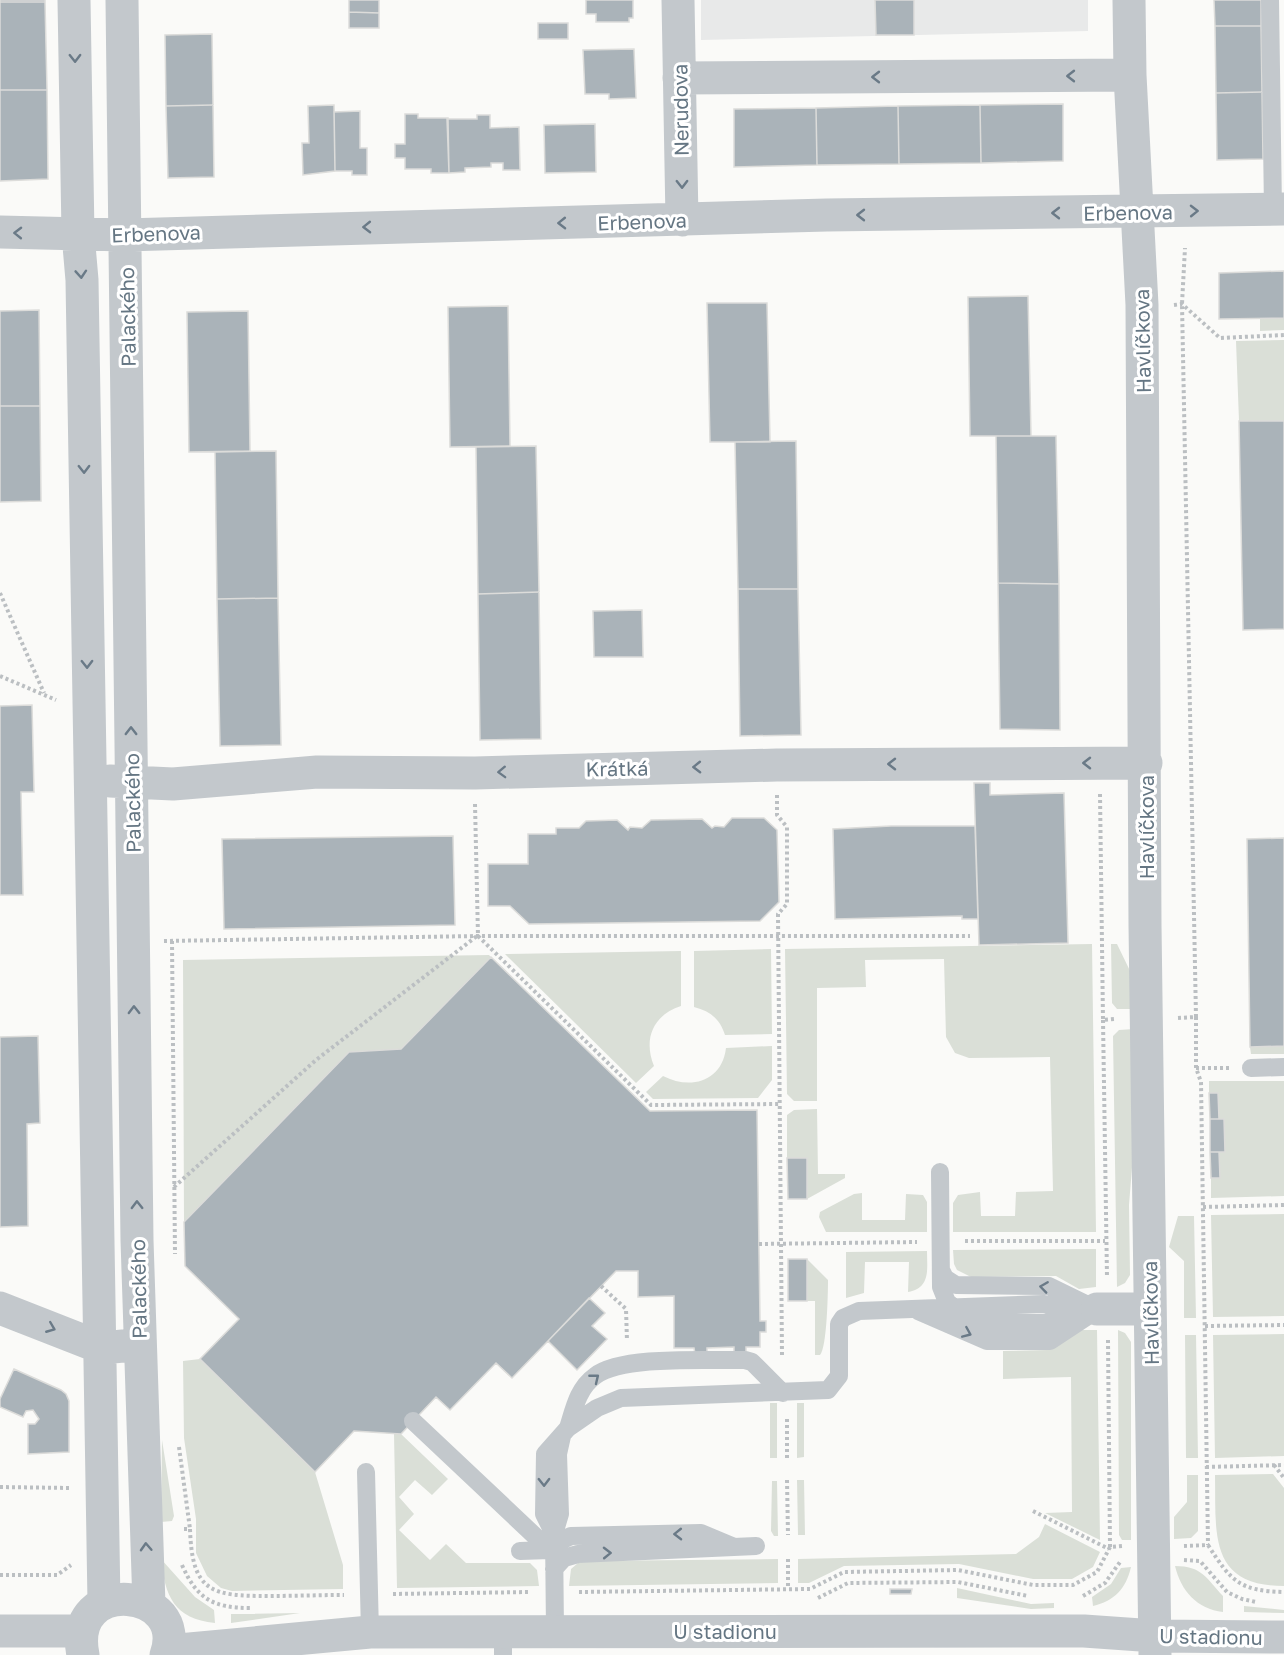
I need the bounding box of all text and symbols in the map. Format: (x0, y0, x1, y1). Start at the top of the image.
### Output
one-way arrow (69, 54, 81, 63)
street label: Nerudova (667, 64, 693, 156)
one-way arrow (1067, 70, 1076, 82)
one-way arrow (872, 71, 881, 83)
one-way arrow (675, 180, 688, 189)
street label: Erbenova (1083, 199, 1173, 225)
one-way arrow (1190, 205, 1199, 218)
street label: Erbenova (597, 207, 687, 235)
one-way arrow (1052, 207, 1061, 220)
one-way arrow (857, 209, 866, 221)
one-way arrow (557, 217, 566, 230)
street label: Erbenova (111, 219, 201, 247)
one-way arrow (362, 221, 371, 233)
one-way arrow (13, 227, 22, 239)
street label: Palackého (114, 267, 140, 367)
one-way arrow (74, 270, 87, 279)
street label: Havlíčkova (1129, 289, 1155, 393)
one-way arrow (78, 465, 90, 474)
one-way arrow (81, 660, 93, 669)
one-way arrow (125, 727, 137, 736)
street label: Palackého (119, 753, 145, 853)
street label: Krátká (585, 755, 649, 781)
one-way arrow (1083, 757, 1092, 769)
one-way arrow (888, 758, 897, 770)
one-way arrow (693, 761, 702, 773)
one-way arrow (498, 765, 507, 778)
street label: Havlíčkova (1134, 775, 1158, 879)
one-way arrow (128, 1006, 140, 1015)
one-way arrow (131, 1201, 143, 1210)
street label: Palackého (125, 1239, 151, 1339)
street label: Havlíčkova (1137, 1261, 1163, 1365)
one-way arrow (1039, 1282, 1049, 1294)
one-way arrow (45, 1321, 56, 1333)
one-way arrow (961, 1326, 972, 1338)
one-way arrow (588, 1374, 599, 1385)
one-way arrow (537, 1477, 550, 1486)
one-way arrow (673, 1528, 682, 1540)
one-way arrow (140, 1542, 153, 1551)
one-way arrow (602, 1547, 611, 1559)
street label: U stadionu (673, 1619, 777, 1643)
street label: U stadionu (1159, 1623, 1263, 1649)

